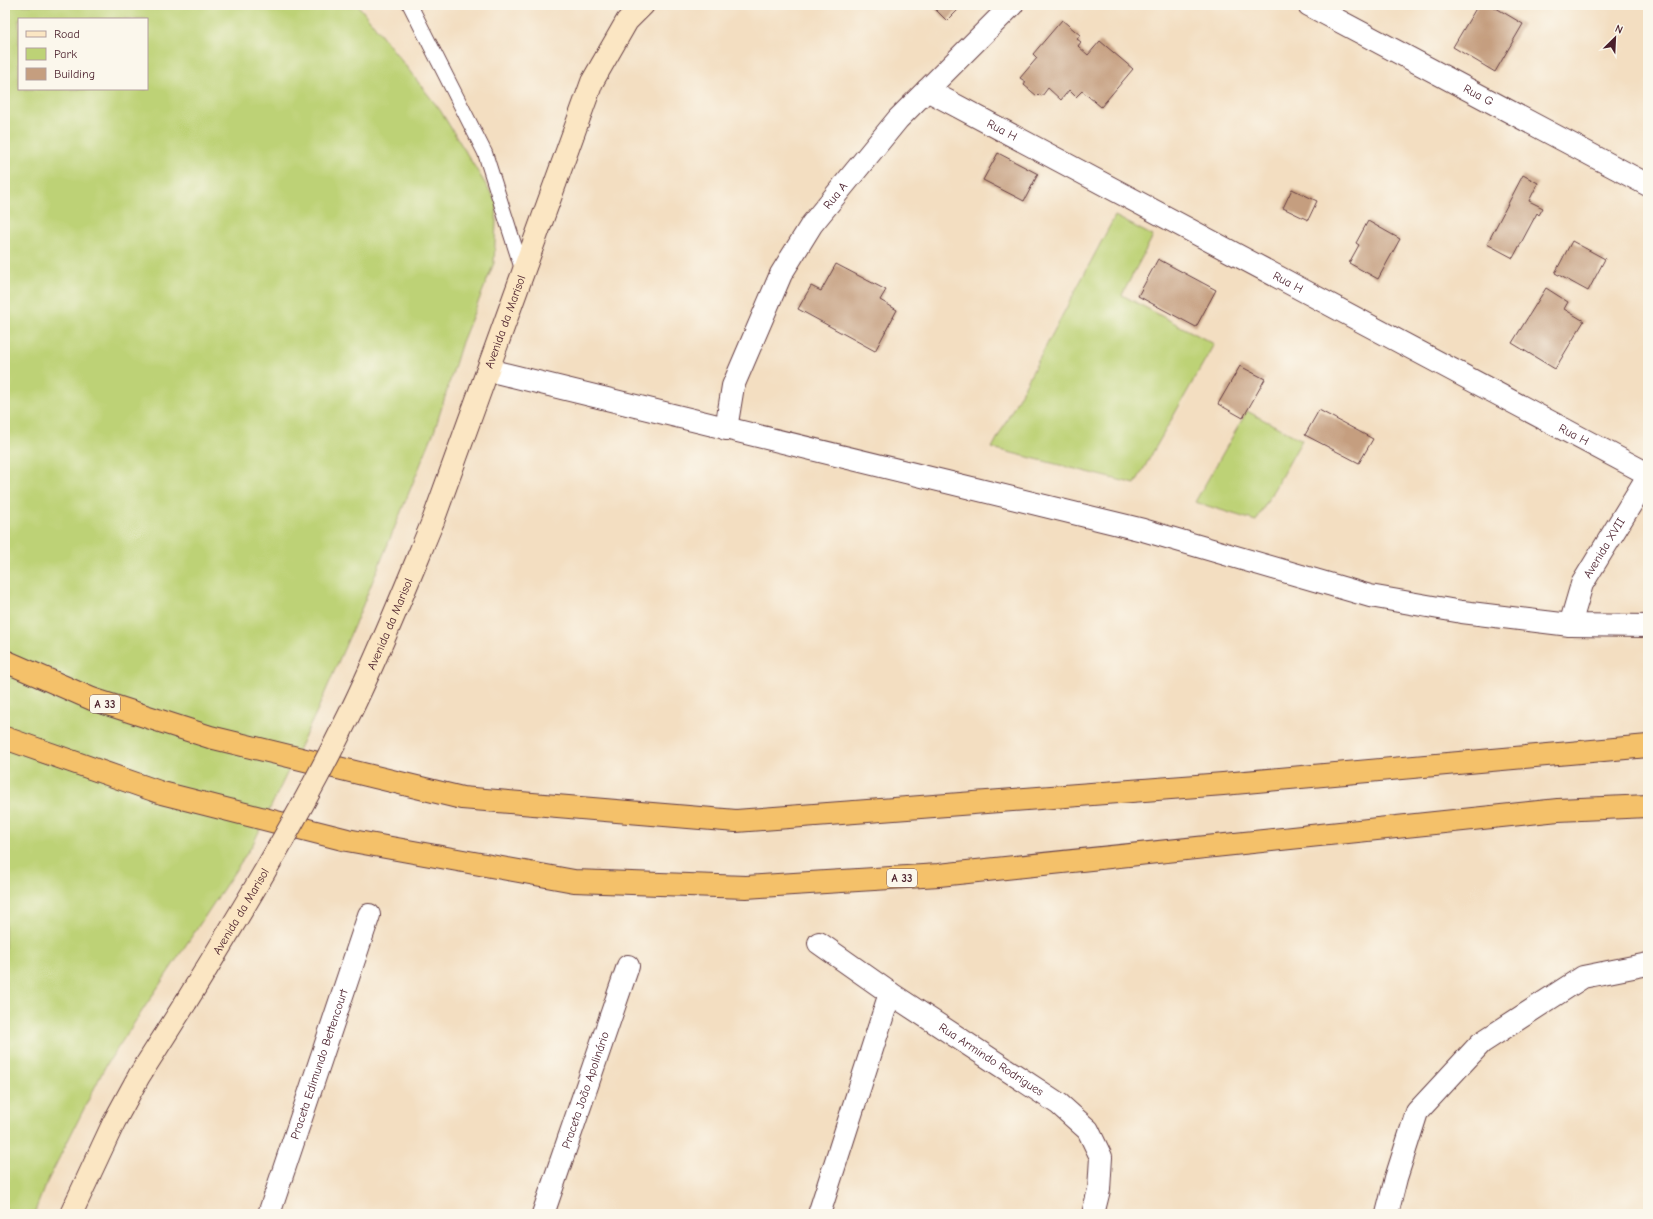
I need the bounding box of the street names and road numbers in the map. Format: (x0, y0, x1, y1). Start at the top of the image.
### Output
street label: Rua G (1461, 81, 1496, 109)
street label: Rua H (985, 116, 1020, 144)
street label: Rua A (820, 179, 850, 212)
street label: Rua H (1270, 269, 1305, 296)
street label: Avenida da Marisol (482, 273, 528, 370)
street label: Rua H (1556, 421, 1591, 448)
street label: Avenida XVII (1580, 515, 1628, 581)
street label: Avenida da Marisol (364, 576, 416, 672)
road number: A 33 (90, 695, 120, 713)
street label: Avenida da Marisol (210, 866, 272, 957)
road number: A 33 (887, 869, 917, 887)
street label: Praceta Edimundo Bettencourt (287, 987, 351, 1141)
street label: Rua Armindo Rodrigues (936, 1020, 1046, 1099)
street label: Praceta João Apolinário (559, 1030, 612, 1150)

